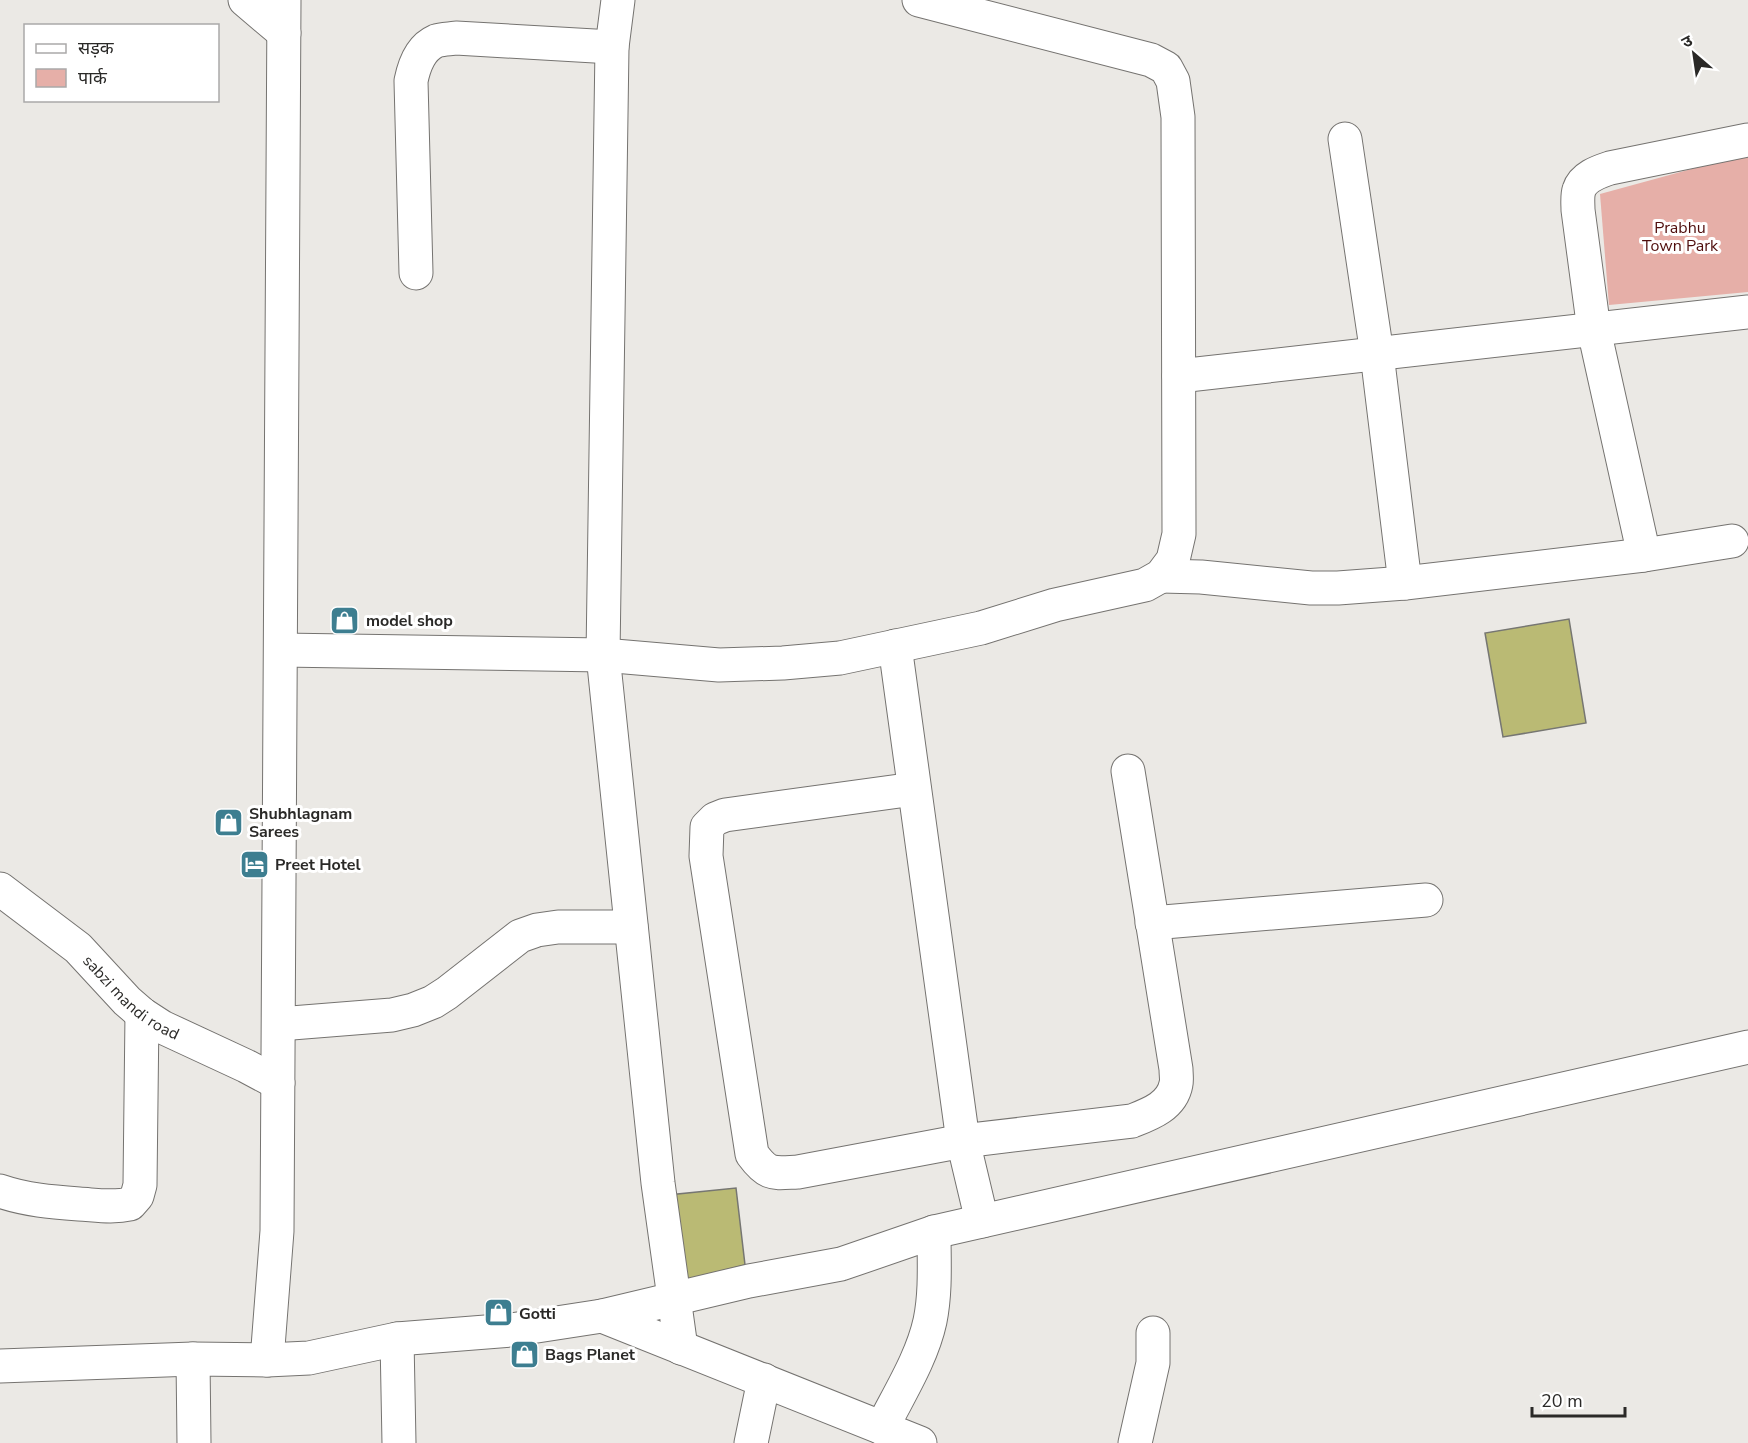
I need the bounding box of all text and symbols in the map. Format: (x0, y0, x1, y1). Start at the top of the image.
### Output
legend (24, 24, 219, 102)
north arrow (1664, 24, 1724, 84)
text: उ (1678, 30, 1697, 54)
text: सड़क (78, 36, 115, 60)
text: पार्क (78, 66, 108, 90)
park label: Prabhu Town Park (1642, 217, 1719, 257)
shop icon: model shop (329, 604, 361, 636)
place label: model shop (366, 610, 453, 632)
place label: Shubhlagnam Sarees (249, 803, 352, 843)
shop icon: Shubhlagnam Sarees (212, 806, 244, 838)
hotel icon: Preet Hotel (238, 848, 270, 880)
place label: Preet Hotel (275, 854, 361, 876)
street label: sabzi mandi road (78, 950, 183, 1045)
shop icon: Gotti (482, 1297, 514, 1329)
place label: Gotti (519, 1303, 556, 1325)
shop icon: Bags Planet (508, 1338, 540, 1370)
place label: Bags Planet (545, 1344, 636, 1366)
scale bar (1532, 1380, 1625, 1418)
text: 20 m (1541, 1389, 1583, 1413)

